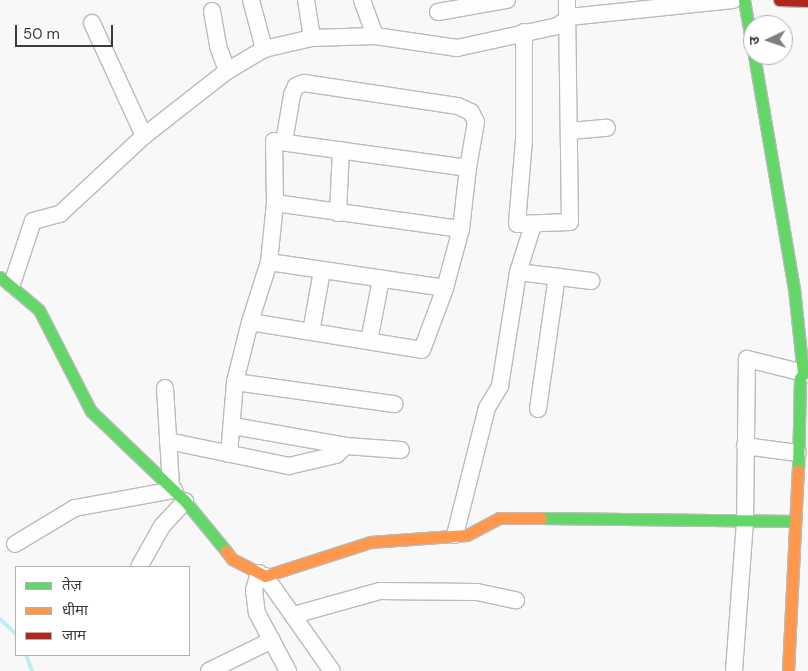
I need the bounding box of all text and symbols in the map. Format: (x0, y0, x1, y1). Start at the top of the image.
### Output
scale bar (18, 15, 115, 47)
north arrow (743, 15, 793, 65)
text: 50 m (23, 24, 60, 44)
text: उ (745, 36, 763, 45)
legend (15, 566, 190, 656)
text: तेज़ (62, 575, 82, 595)
text: धीमा (62, 600, 88, 620)
text: जाम (62, 625, 86, 645)

